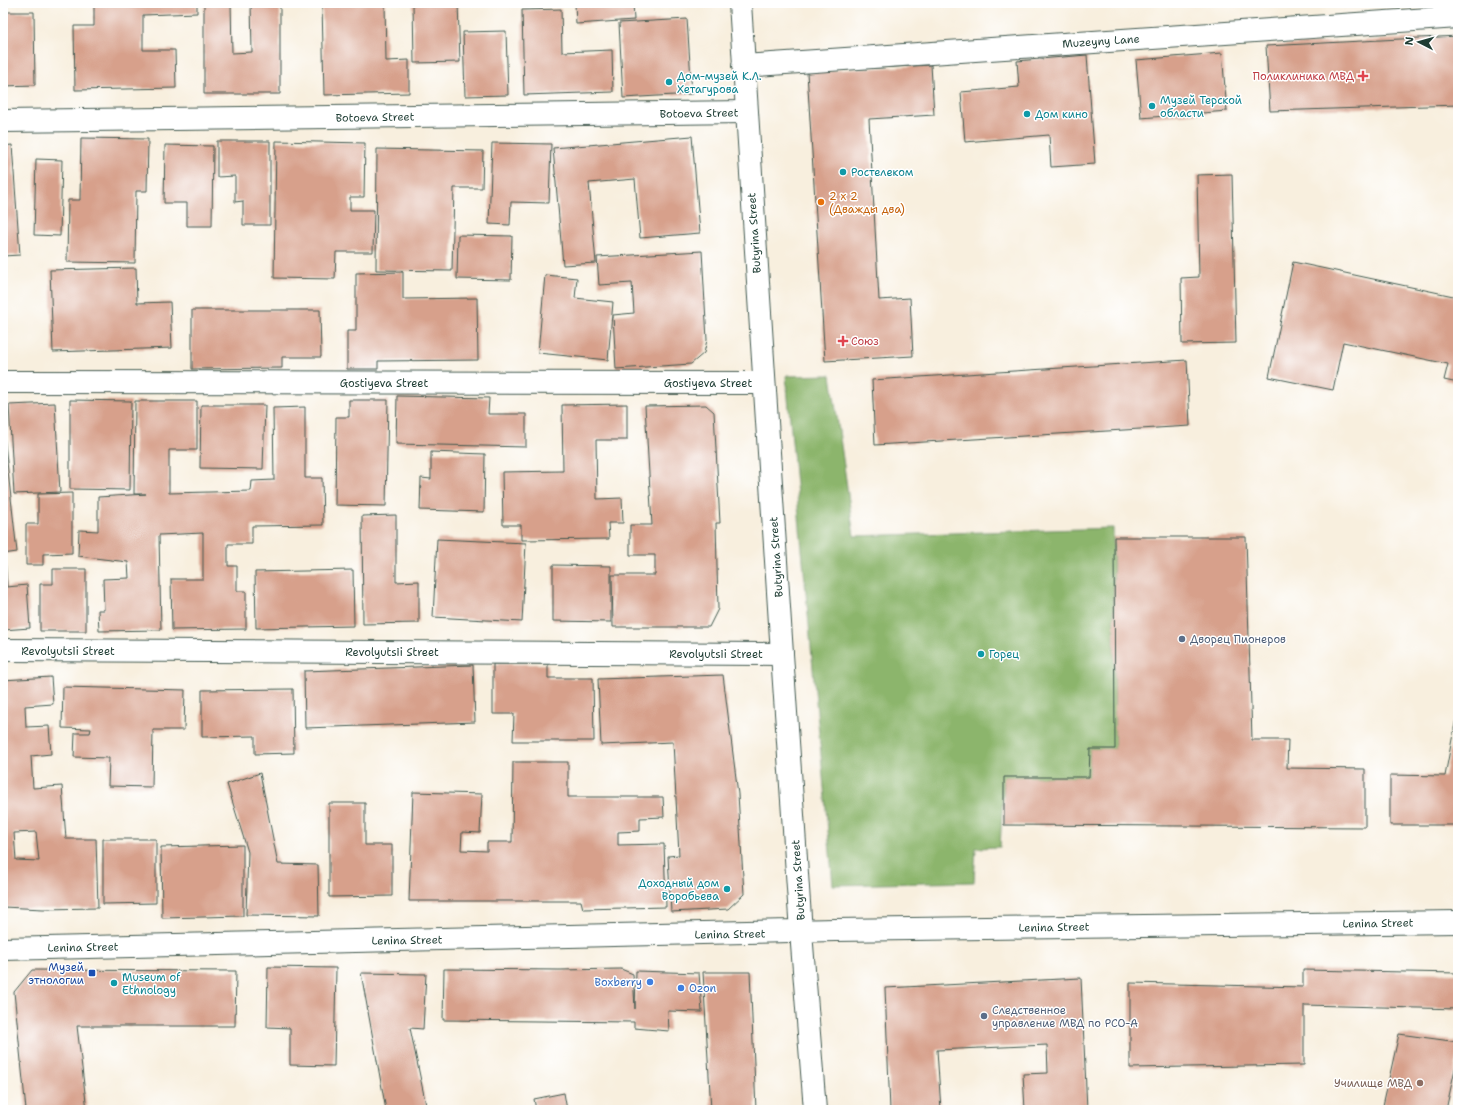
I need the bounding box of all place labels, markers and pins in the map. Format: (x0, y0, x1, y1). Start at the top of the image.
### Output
place label: Дом-музей К.Л. Хетагурова (677, 69, 762, 97)
place label: Поликлиника МВД (1253, 69, 1355, 84)
marker: Поликлиника МВД (1357, 70, 1369, 82)
marker: Дом-музей К.Л. Хетагурова (664, 77, 674, 87)
place label: Музей Терской области (1160, 93, 1242, 121)
marker: Музей Терской области (1147, 101, 1157, 111)
place label: Дом кино (1035, 107, 1088, 122)
marker: Дом кино (1022, 109, 1032, 119)
place label: Ростелеком (851, 165, 914, 180)
marker: Ростелеком (838, 167, 848, 177)
place label: 2 х 2 (Дважды два) (829, 189, 905, 217)
marker: 2 х 2 (Дважды два) (816, 197, 826, 207)
place label: Союз (851, 334, 879, 349)
marker: Союз (838, 336, 848, 346)
place label: Дворец Пионеров (1190, 632, 1286, 647)
marker: Дворец Пионеров (1177, 634, 1187, 644)
place label: Горец (989, 647, 1019, 662)
marker: Горец (976, 649, 986, 659)
place label: Доходный дом Воробьева (638, 876, 719, 904)
marker: Доходный дом Воробьева (722, 884, 732, 894)
place label: Музей этнологии (28, 960, 84, 988)
marker: Музей этнологии (87, 968, 97, 978)
place label: Museum of Ethnology (122, 970, 181, 998)
place label: Boxberry (595, 975, 642, 990)
marker: Boxberry (645, 977, 655, 987)
marker: Museum of Ethnology (109, 978, 119, 988)
place label: Ozon (689, 981, 717, 996)
marker: Ozon (676, 983, 686, 993)
place label: Следственное управление МВД по РСО-А (992, 1003, 1138, 1031)
marker: Следственное управление МВД по РСО-А (979, 1011, 989, 1021)
place label: Училище МВД (1334, 1076, 1413, 1091)
marker: Училище МВД (1415, 1078, 1425, 1088)

